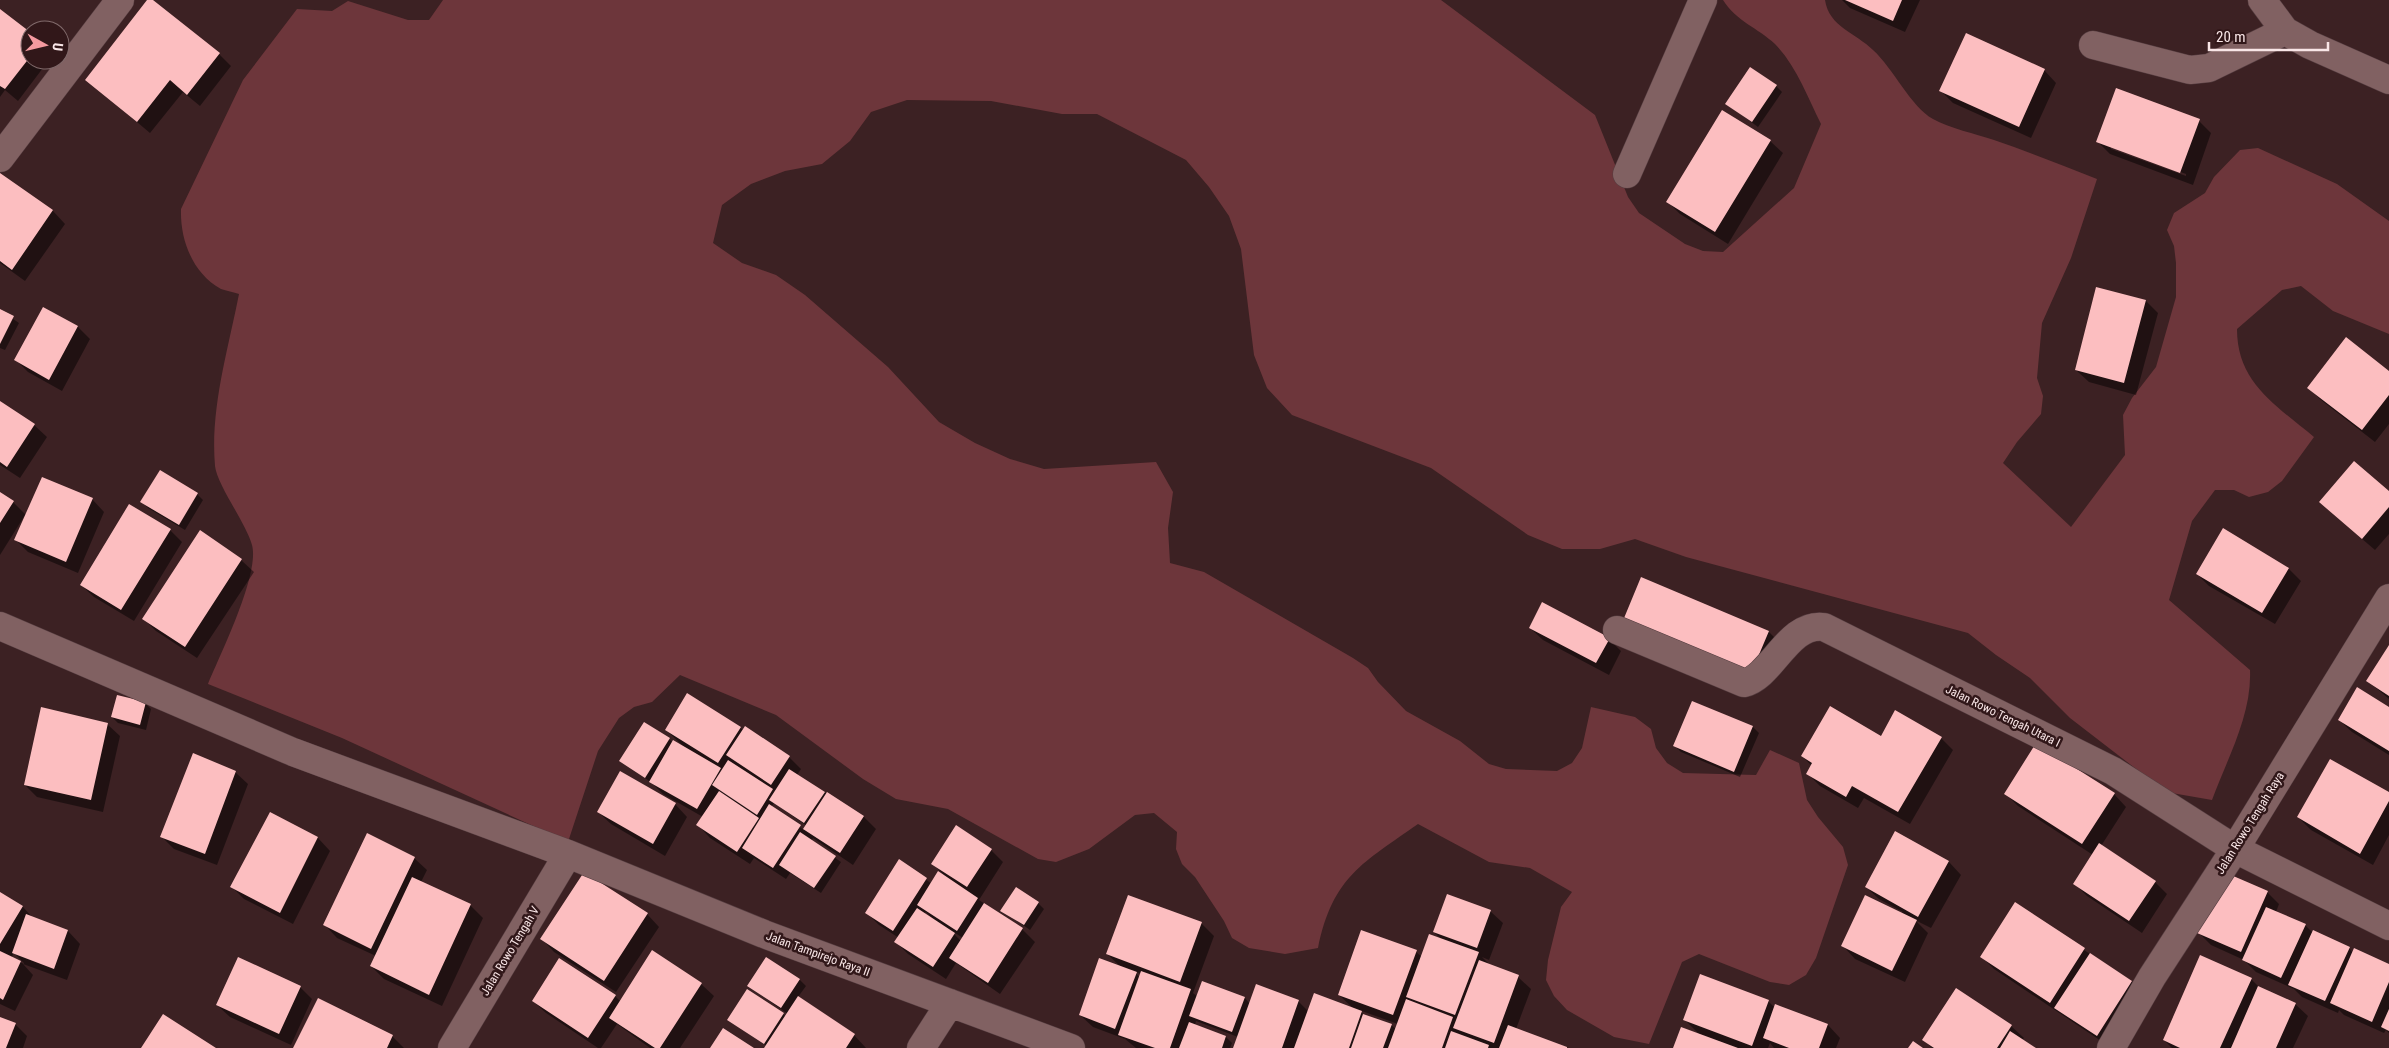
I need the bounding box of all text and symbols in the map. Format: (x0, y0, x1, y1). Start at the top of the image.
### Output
north arrow (20, 20, 70, 70)
scale bar (2209, 20, 2328, 52)
text: 20 m (2216, 28, 2246, 46)
text: U (49, 42, 66, 52)
street label: Jalan Rowo Tengah Utara I (1943, 682, 2063, 750)
street label: Jalan Rowo Tengah Raya (2213, 769, 2287, 876)
street label: Jalan Rowo Tengah V (478, 904, 542, 998)
street label: Jalan Tampirejo Raya II (764, 929, 872, 979)

